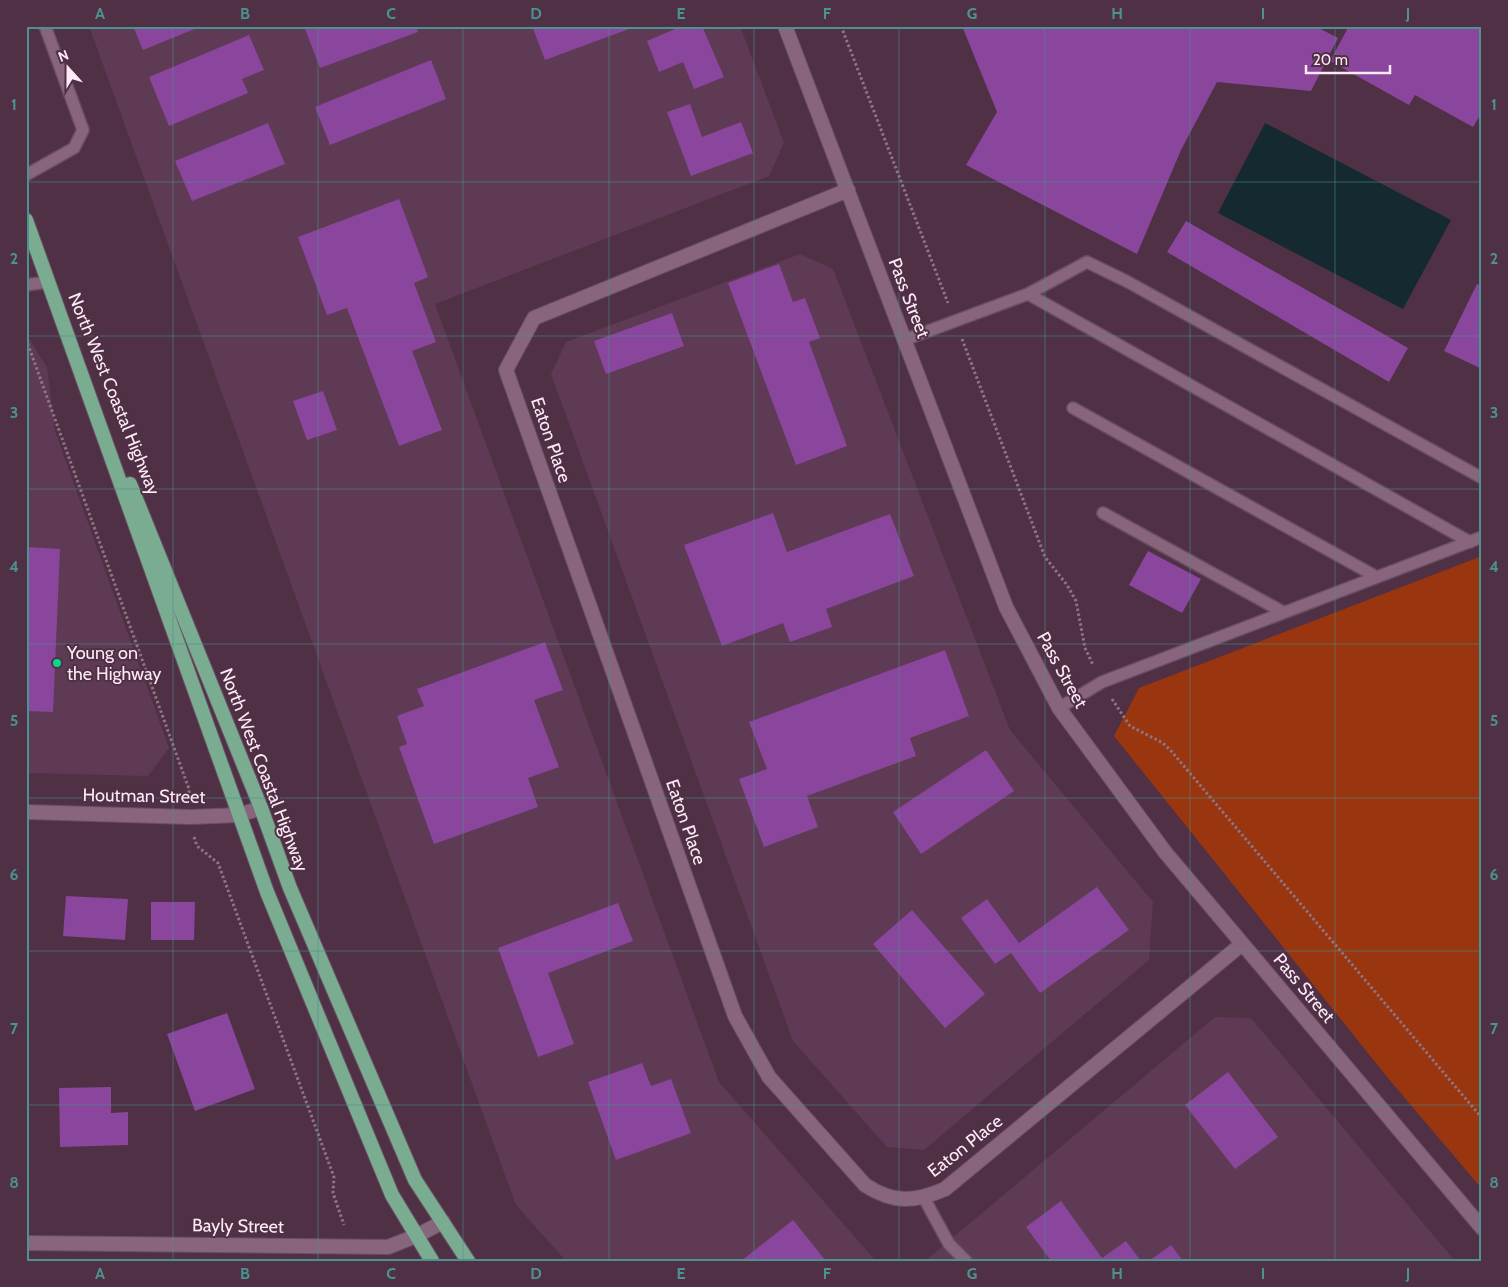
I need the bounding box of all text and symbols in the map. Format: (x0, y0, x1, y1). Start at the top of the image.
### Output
text: A (95, 4, 105, 23)
text: B (240, 4, 250, 23)
text: C (386, 4, 396, 23)
text: D (530, 4, 542, 23)
text: E (676, 4, 686, 23)
text: F (823, 4, 832, 23)
text: G (967, 4, 977, 23)
text: H (1111, 4, 1123, 23)
text: I (1261, 4, 1265, 23)
text: J (1405, 4, 1410, 23)
north arrow (42, 42, 92, 92)
scale bar (1306, 42, 1389, 74)
text: N (55, 46, 71, 66)
text: 20 m (1313, 51, 1348, 69)
text: 1 (11, 95, 17, 114)
text: 1 (1491, 95, 1497, 114)
text: 2 (10, 249, 18, 268)
text: 2 (1490, 249, 1498, 268)
street label: Pass Street (884, 255, 934, 341)
street label: North West Coastal Highway (63, 290, 165, 498)
street label: Eaton Place (526, 394, 576, 486)
text: 3 (10, 403, 18, 422)
text: 3 (1490, 403, 1498, 422)
text: 4 (9, 557, 19, 576)
text: 4 (1489, 557, 1499, 576)
street label: Pass Street (1032, 628, 1092, 712)
place label: Young on the Highway (66, 642, 161, 685)
marker: Young on the Highway (51, 657, 63, 669)
street label: North West Coastal Highway (215, 665, 313, 875)
text: 5 (10, 711, 18, 730)
text: 5 (1490, 711, 1498, 730)
street label: Eaton Place (661, 776, 711, 868)
street label: Houtman Street (82, 784, 206, 808)
text: 6 (10, 865, 19, 884)
text: 6 (1490, 865, 1499, 884)
street label: Pass Street (1269, 949, 1339, 1027)
text: 7 (10, 1019, 19, 1038)
text: 7 (1490, 1019, 1499, 1038)
street label: Eaton Place (923, 1110, 1007, 1182)
text: 8 (9, 1173, 19, 1192)
text: 8 (1489, 1173, 1499, 1192)
street label: Bayly Street (192, 1214, 284, 1238)
text: A (95, 1264, 105, 1283)
text: B (240, 1264, 250, 1283)
text: C (386, 1264, 396, 1283)
text: D (530, 1264, 542, 1283)
text: E (676, 1264, 686, 1283)
text: F (823, 1264, 832, 1283)
text: G (967, 1264, 977, 1283)
text: H (1111, 1264, 1123, 1283)
text: I (1261, 1264, 1265, 1283)
text: J (1405, 1264, 1410, 1283)

